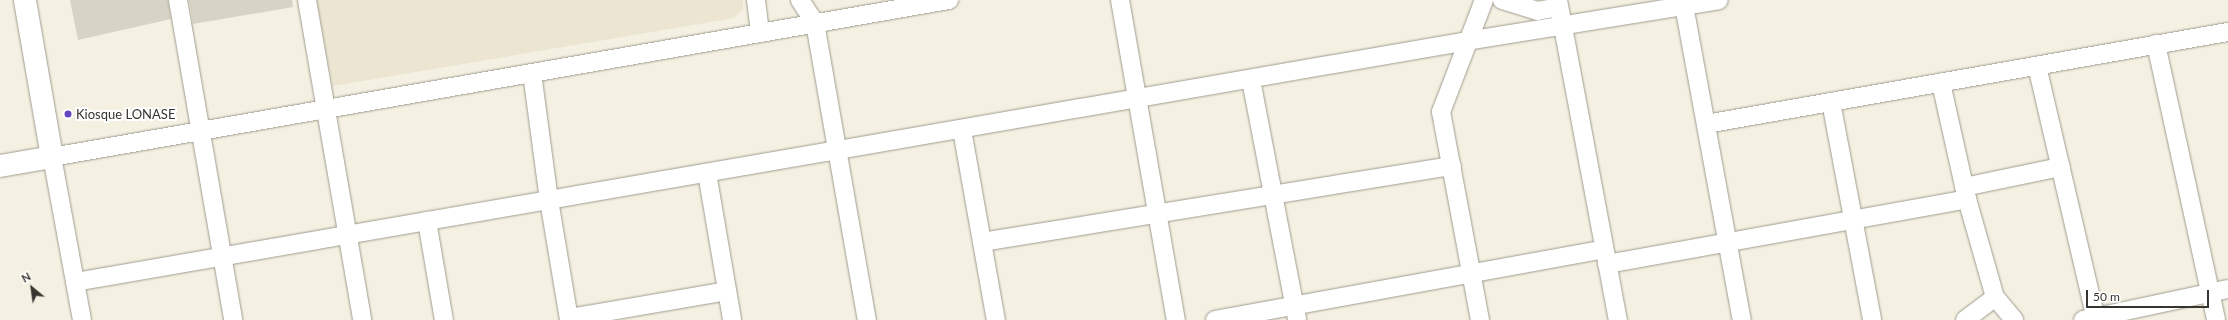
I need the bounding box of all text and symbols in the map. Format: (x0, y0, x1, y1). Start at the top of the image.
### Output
place label: Kiosque LONASE (76, 106, 175, 122)
marker: Kiosque LONASE (63, 109, 73, 119)
north arrow (12, 268, 52, 308)
text: N (19, 269, 33, 285)
scale bar (2088, 282, 2211, 308)
text: 50 m (2093, 289, 2120, 304)

